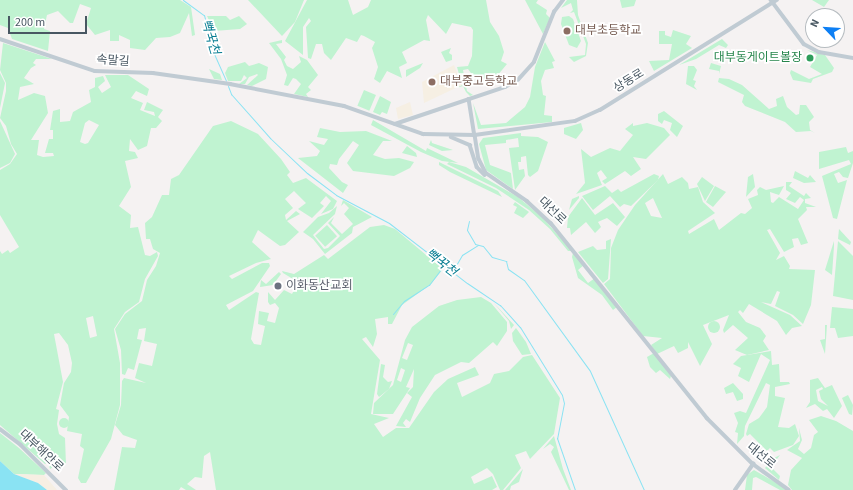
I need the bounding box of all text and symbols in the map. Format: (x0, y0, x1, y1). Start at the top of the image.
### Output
scale bar (10, 8, 89, 34)
north arrow (805, 8, 845, 48)
text: 200 m (15, 14, 45, 31)
text: N (806, 17, 823, 30)
water label: 뻑꾹천 (197, 18, 223, 56)
place label: 대부초등학교 (575, 24, 641, 38)
marker: 대부초등학교 (562, 26, 572, 36)
place label: 대부동게이트볼장 (714, 51, 802, 65)
street label: 속말길 (96, 53, 130, 69)
marker: 대부동게이트볼장 (805, 53, 815, 63)
street label: 상동로 (611, 66, 647, 96)
place label: 대부중고등학교 (440, 75, 517, 89)
marker: 대부중고등학교 (427, 77, 437, 87)
street label: 대선로 (535, 194, 569, 228)
water label: 뻑꾹천 (422, 246, 460, 280)
place label: 이화동산교회 (286, 279, 352, 293)
marker: 이화동산교회 (273, 281, 283, 291)
street label: 대부해안로 (16, 427, 66, 475)
street label: 대선로 (744, 440, 778, 472)

